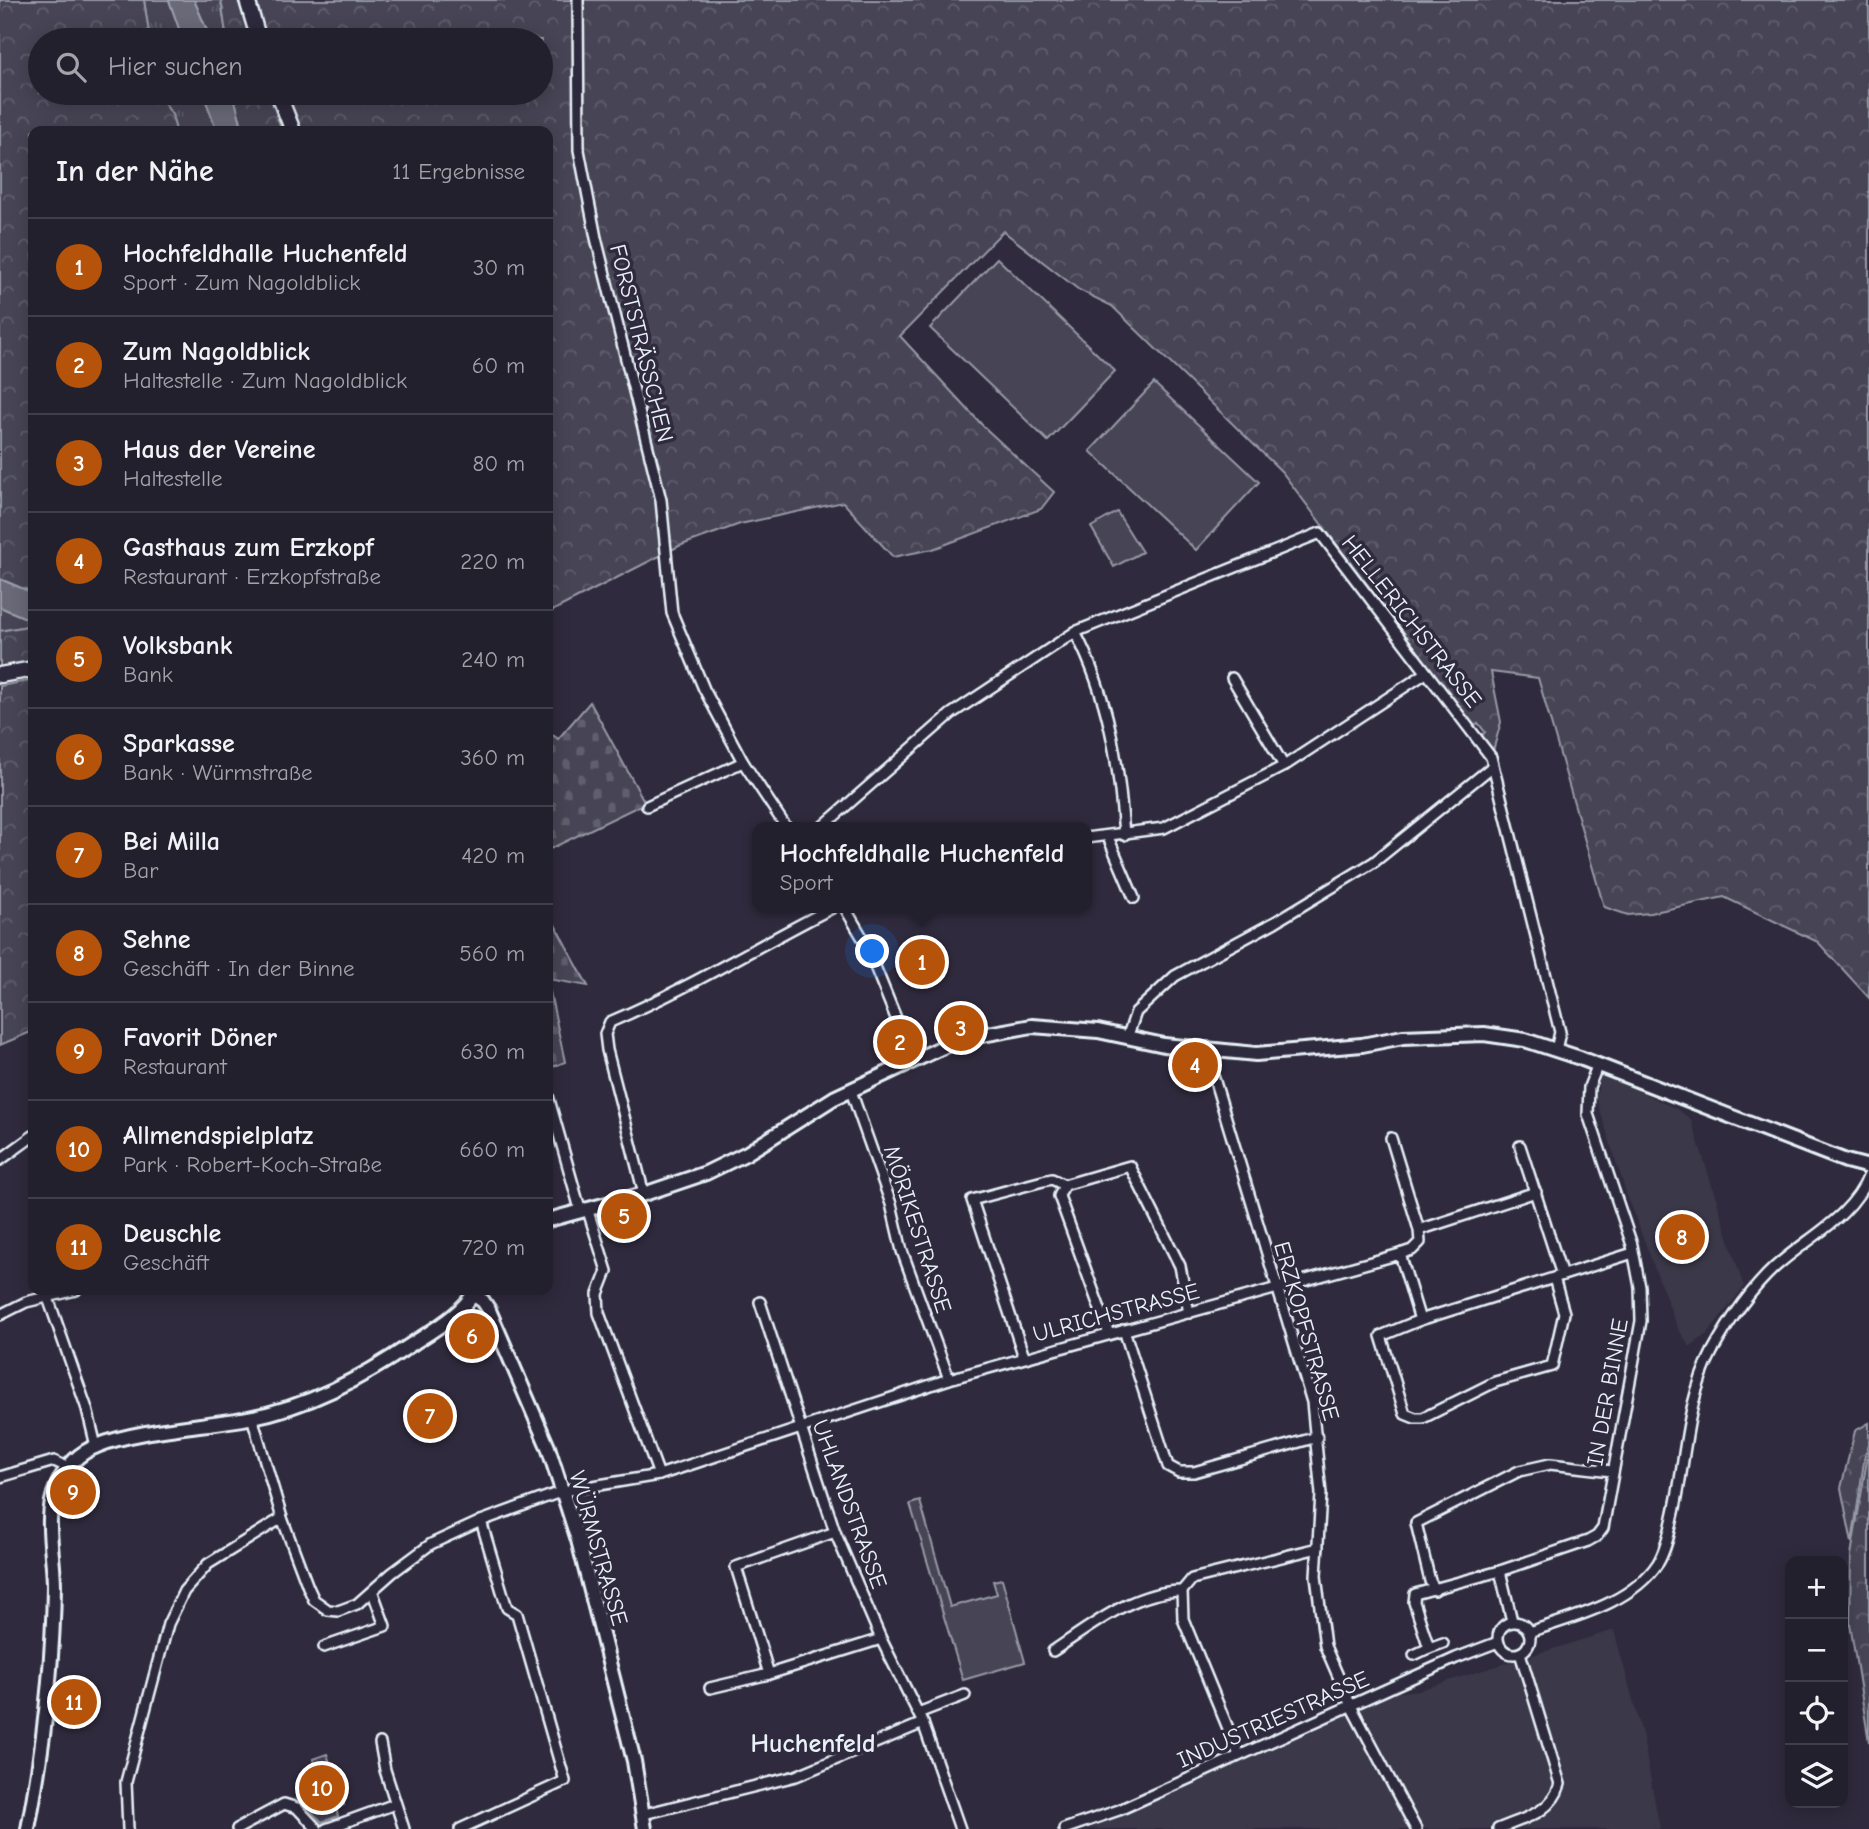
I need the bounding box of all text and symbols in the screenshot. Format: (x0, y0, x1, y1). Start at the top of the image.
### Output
search box (28, 28, 553, 105)
icon: search (52, 48, 90, 86)
text: Hier suchen (108, 52, 243, 82)
text: In der Nähe (56, 154, 214, 189)
text: 11 Ergebnisse (392, 158, 525, 185)
text: Hochfeldhalle Huchenfeld (123, 239, 408, 269)
street label: FORSTSTRÄSSCHEN (604, 241, 679, 445)
text: 1 (74, 254, 84, 281)
text: 30 m (473, 254, 525, 281)
text: Sport · Zum Nagoldblick (123, 269, 360, 296)
text: Zum Nagoldblick (123, 337, 310, 367)
text: 2 (73, 352, 85, 379)
text: 60 m (472, 352, 525, 379)
text: Haltestelle · Zum Nagoldblick (123, 367, 407, 394)
text: Haus der Vereine (123, 435, 315, 465)
text: 3 (73, 450, 85, 477)
text: 80 m (472, 450, 525, 477)
text: Haltestelle (123, 465, 223, 492)
street label: HELLERICHSTRASSE (1336, 530, 1487, 713)
text: Gasthaus zum Erzkopf (123, 533, 374, 563)
text: 4 (74, 548, 84, 575)
text: 220 m (460, 548, 525, 575)
text: Restaurant · Erzkopfstraße (123, 563, 381, 590)
text: Volksbank (123, 631, 232, 661)
text: 5 (73, 646, 85, 673)
text: 240 m (461, 646, 525, 673)
text: Bank (123, 661, 173, 688)
text: Sparkasse (123, 729, 235, 759)
text: 6 (73, 744, 85, 771)
text: 360 m (460, 744, 525, 771)
text: Bank · Würmstraße (123, 759, 313, 786)
popup (752, 822, 1092, 913)
text: Bei Milla (123, 827, 220, 857)
text: Hochfeldhalle Huchenfeld (780, 839, 1064, 869)
text: 7 (74, 842, 84, 869)
text: 420 m (461, 842, 525, 869)
text: Bar (123, 857, 158, 884)
text: Sport (780, 869, 832, 896)
text: Sehne (123, 925, 191, 955)
your location (855, 934, 889, 968)
pin: 1 (899, 936, 945, 988)
text: 8 (73, 940, 85, 967)
text: 560 m (459, 940, 525, 967)
text: Geschäft · In der Binne (123, 955, 355, 982)
pin: 3 (938, 1002, 984, 1054)
pin: 2 (877, 1016, 923, 1068)
text: Favorit Döner (123, 1023, 277, 1053)
text: 9 (73, 1038, 85, 1065)
text: 630 m (460, 1038, 525, 1065)
pin: 4 (1172, 1039, 1218, 1091)
text: Restaurant (123, 1053, 227, 1080)
text: Allmendspielplatz (123, 1121, 313, 1151)
text: 10 (68, 1136, 90, 1163)
text: 660 m (459, 1136, 525, 1163)
street label: MÖRIKESTRASSE (878, 1142, 957, 1316)
text: Park · Robert-Koch-Straße (123, 1151, 382, 1178)
pin: 5 (601, 1190, 647, 1242)
pin: 8 (1659, 1211, 1705, 1263)
text: Deuschle (123, 1219, 221, 1249)
text: 11 (70, 1234, 88, 1261)
text: 720 m (461, 1234, 525, 1261)
street label: ERZKOPFSTRASSE (1268, 1239, 1345, 1424)
text: Geschäft (123, 1249, 209, 1276)
street label: ULRICHSTRASSE (1030, 1277, 1202, 1348)
pin: 6 (449, 1310, 495, 1362)
street label: IN DER BINNE (1581, 1316, 1634, 1468)
pin: 7 (407, 1390, 453, 1442)
street label: UHLANDSTRASSE (806, 1416, 893, 1593)
pin: 9 (50, 1466, 96, 1518)
street label: WÜRMSTRASSE (564, 1468, 634, 1629)
map controls (1785, 1556, 1848, 1808)
button: + (1785, 1556, 1848, 1619)
button: − (1785, 1619, 1848, 1682)
street label: INDUSTRIESTRASSE (1173, 1665, 1373, 1774)
pin: 11 (51, 1676, 97, 1728)
button: locate (1785, 1682, 1848, 1745)
district label: Huchenfeld (750, 1729, 876, 1759)
button: layers (1785, 1745, 1848, 1808)
pin: 10 (299, 1762, 345, 1814)

